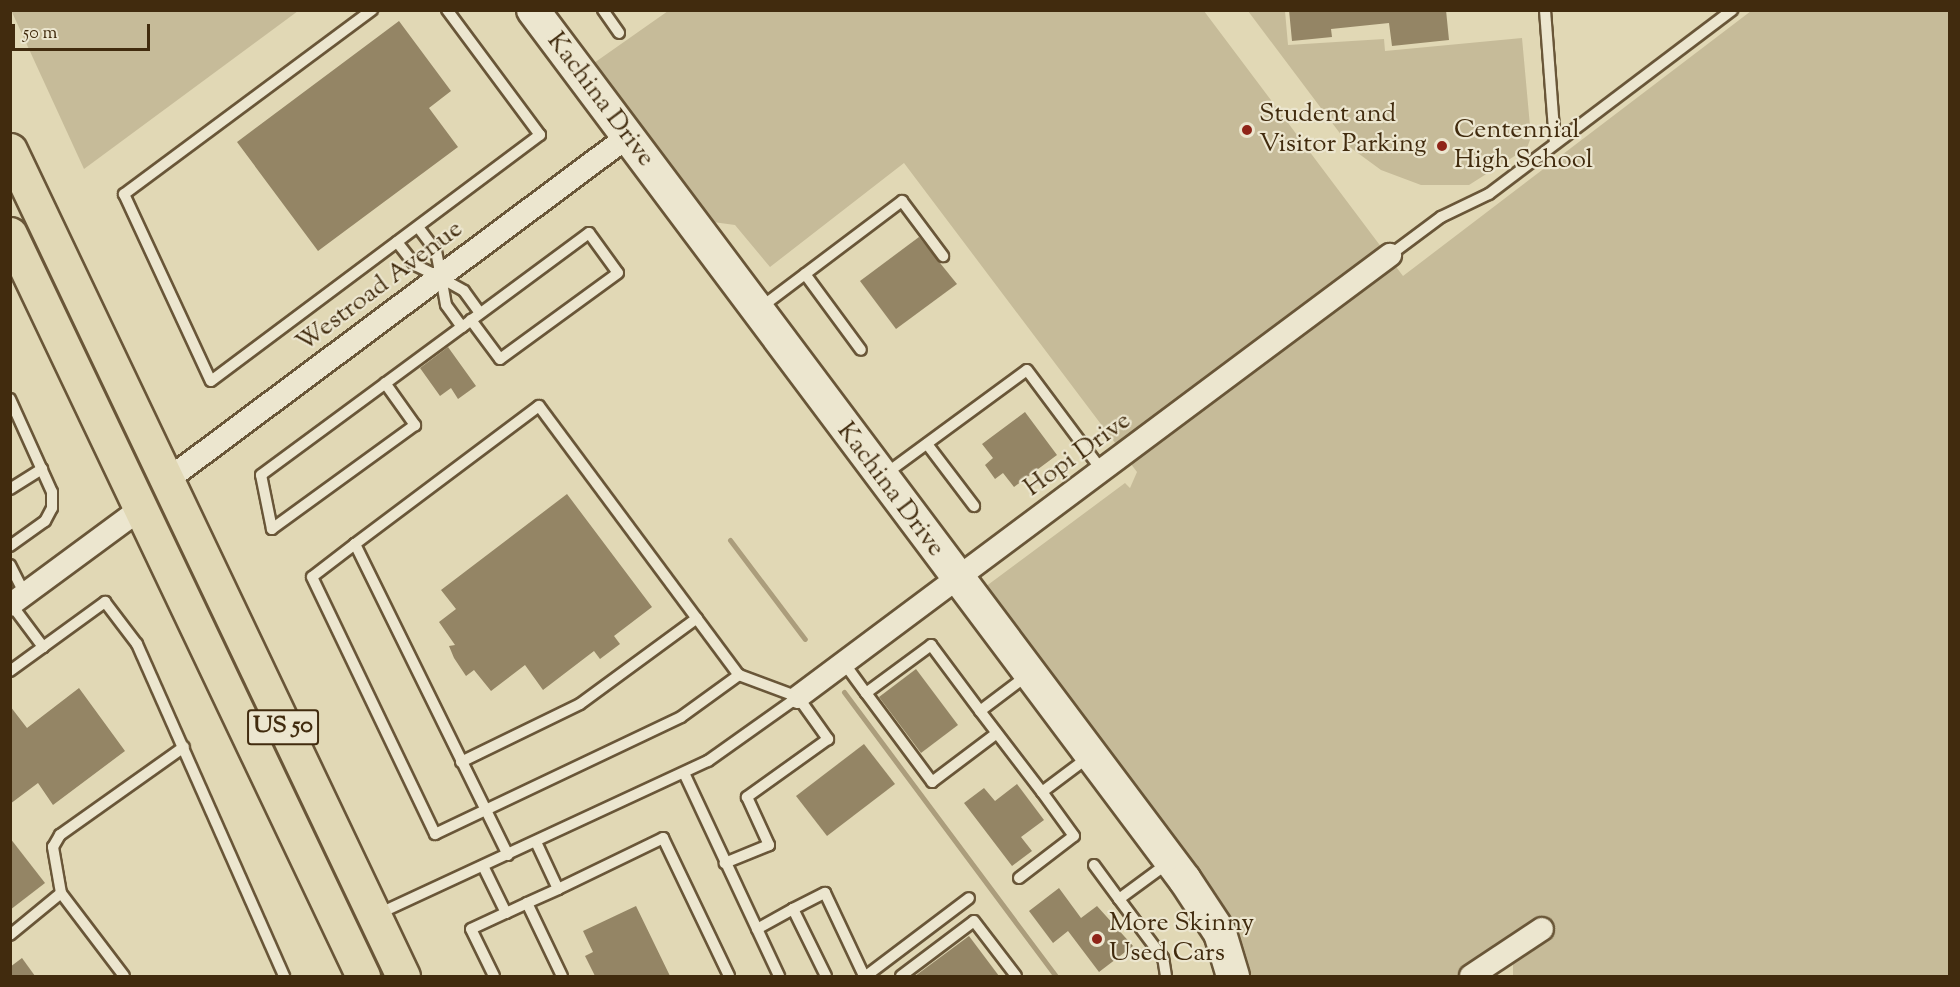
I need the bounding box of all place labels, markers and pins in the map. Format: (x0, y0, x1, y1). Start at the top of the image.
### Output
place label: Student and Visitor Parking (1259, 99, 1427, 160)
place label: Centennial High School (1454, 115, 1593, 176)
marker: Student and Visitor Parking (1240, 123, 1254, 137)
marker: Centennial High School (1435, 139, 1449, 153)
place label: More Skinny Used Cars (1109, 908, 1254, 970)
marker: More Skinny Used Cars (1090, 932, 1104, 946)

